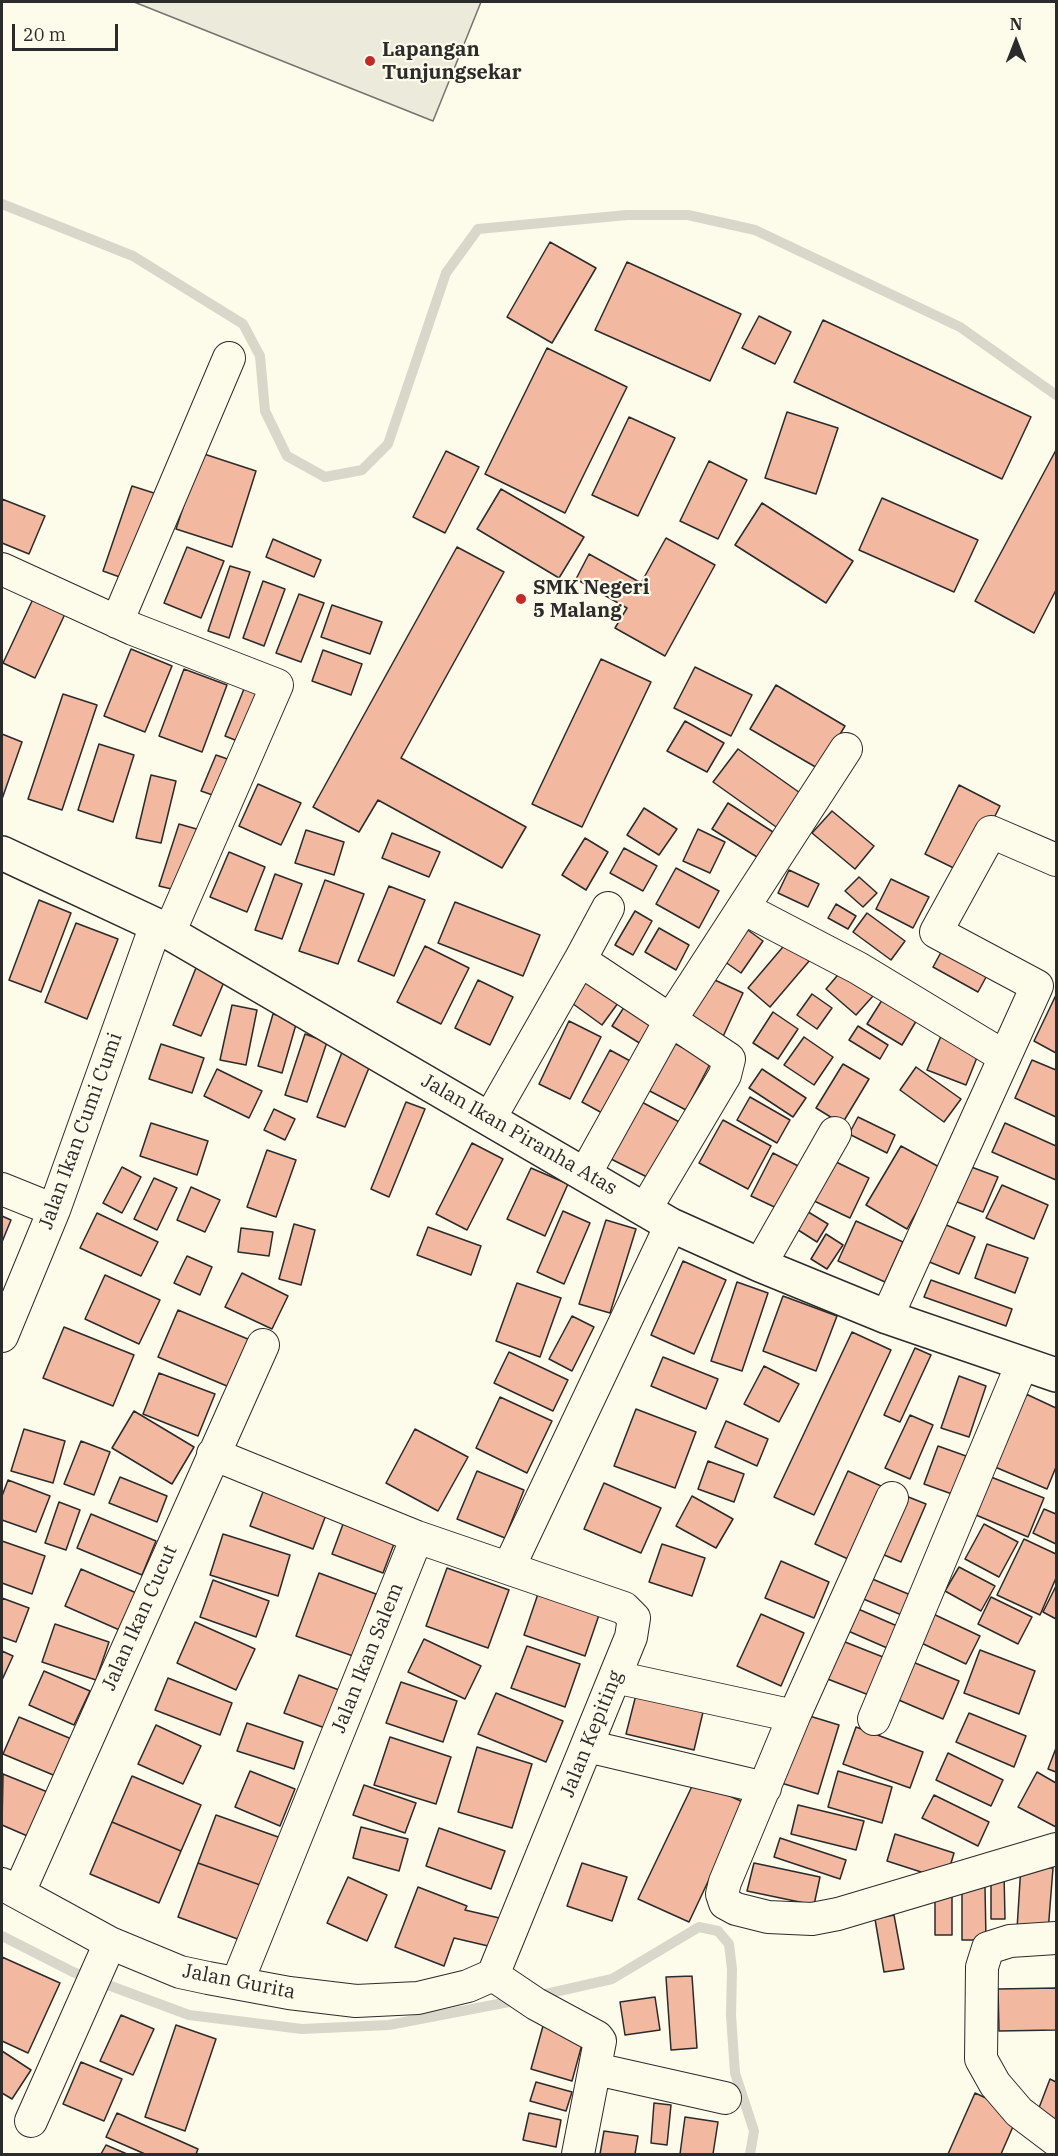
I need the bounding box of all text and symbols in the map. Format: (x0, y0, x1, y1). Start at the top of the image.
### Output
scale bar (15, 12, 122, 50)
north arrow (986, 12, 1046, 72)
text: N (1010, 14, 1022, 34)
text: 20 m (23, 23, 66, 46)
place label: Lapangan Tunjungsekar (382, 38, 522, 85)
marker: Lapangan Tunjungsekar (363, 54, 377, 68)
place label: SMK Negeri 5 Malang (533, 576, 649, 623)
marker: SMK Negeri 5 Malang (514, 592, 528, 606)
street label: Jalan Ikan Cumi Cumi (34, 1029, 128, 1233)
street label: Jalan Ikan Piranha Atas (417, 1069, 621, 1201)
street label: Jalan Ikan Cucut (97, 1542, 183, 1694)
street label: Jalan Ikan Salem (327, 1579, 409, 1737)
street label: Jalan Kepiting (556, 1667, 628, 1801)
street label: Jalan Gurita (181, 1959, 297, 2005)

